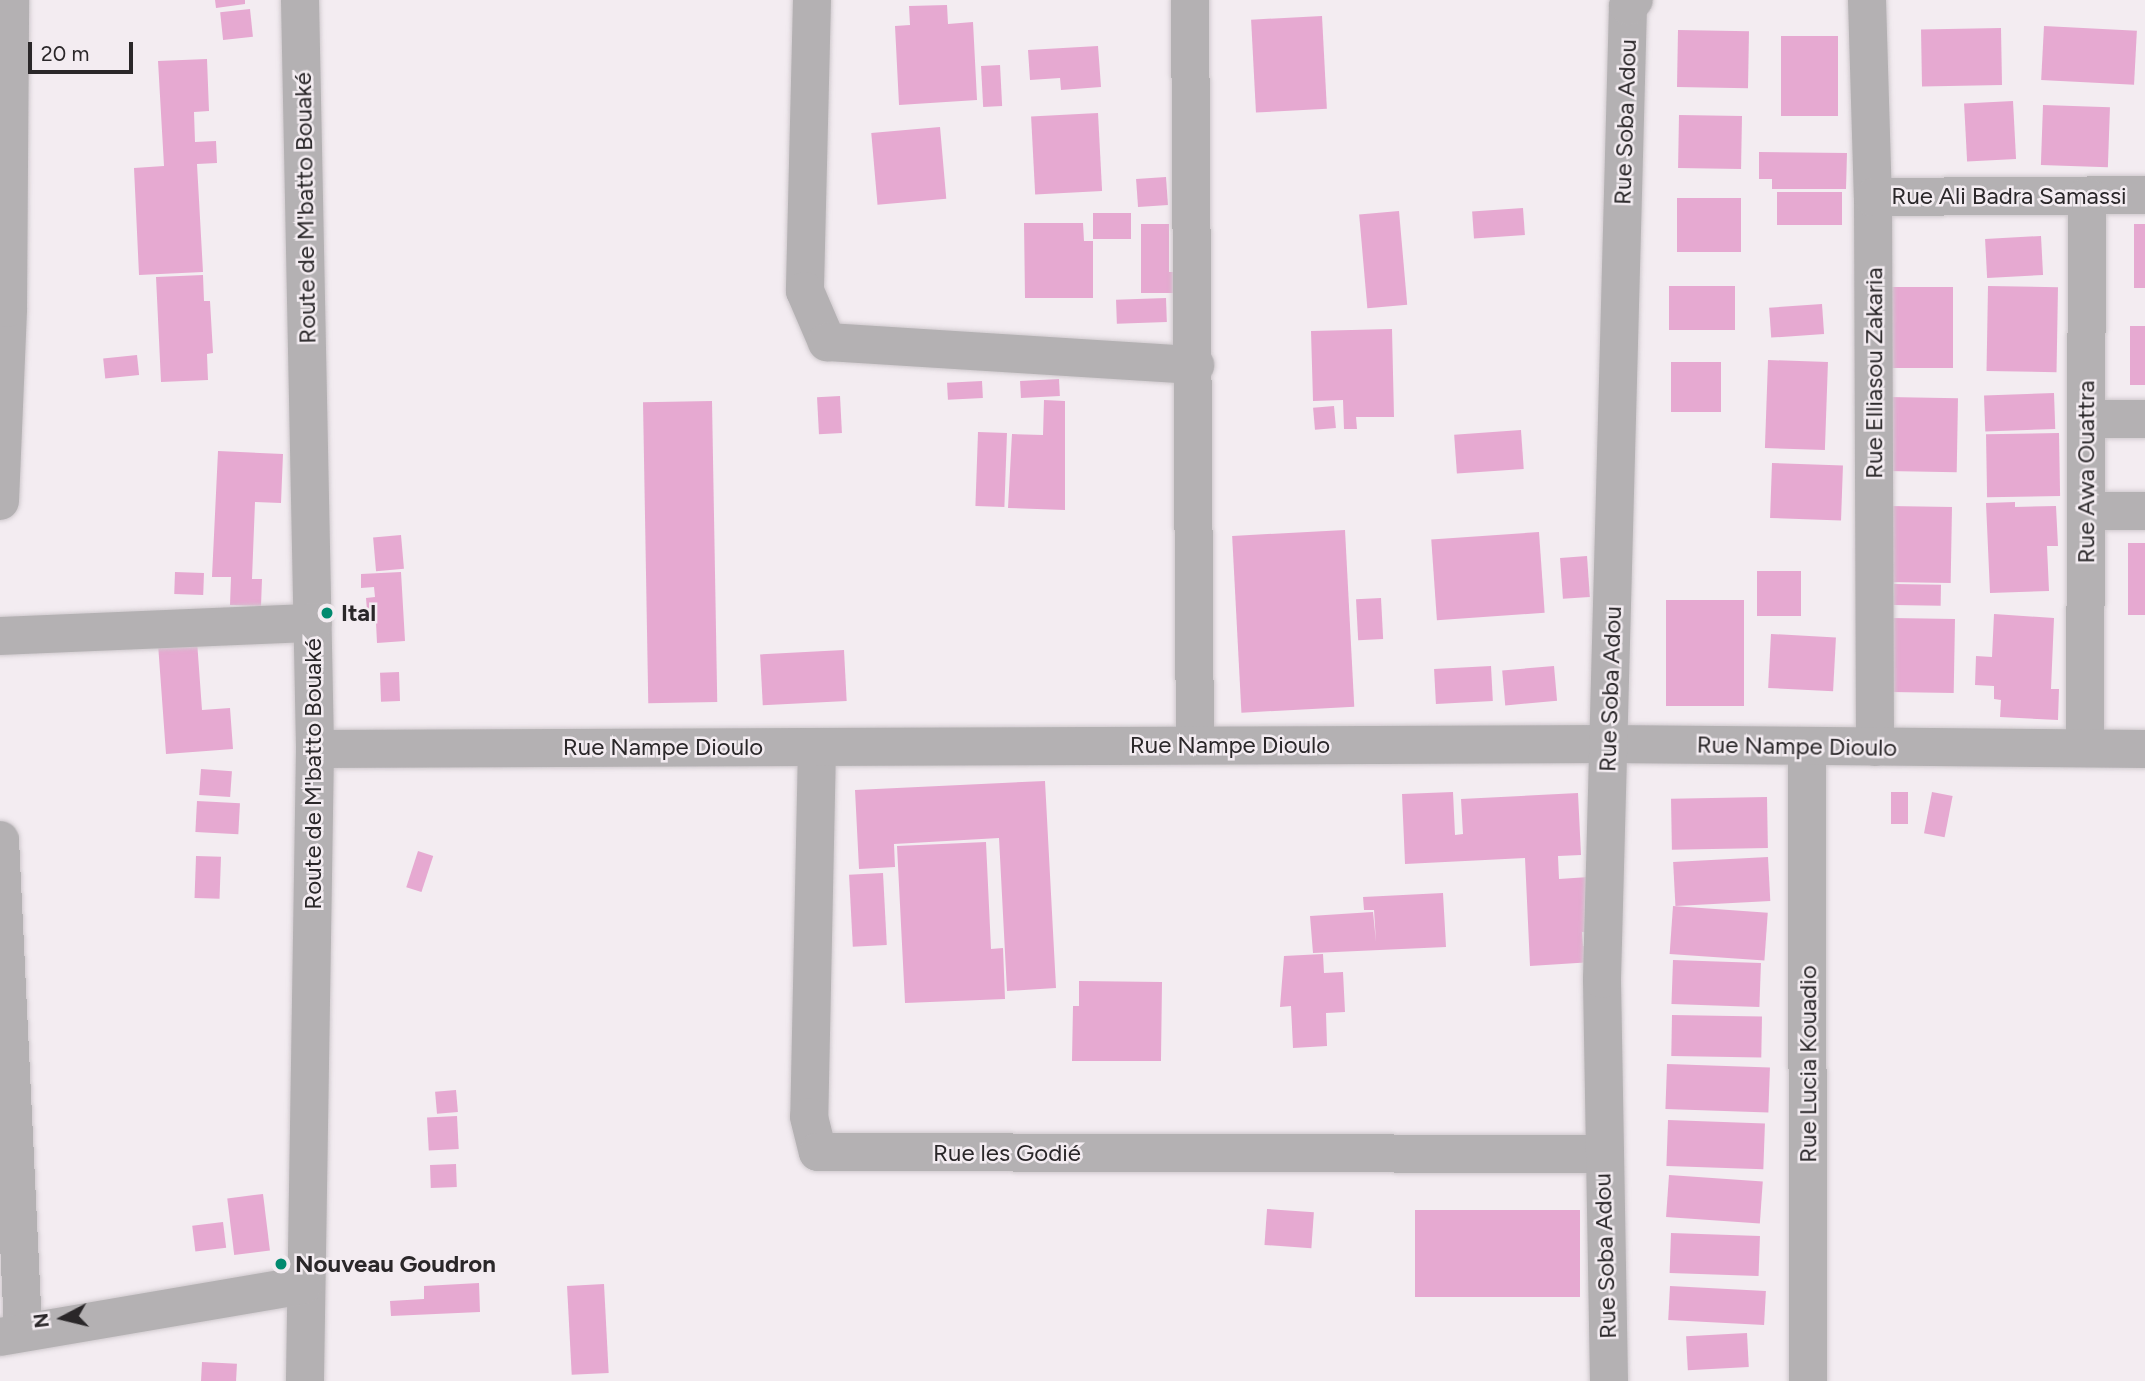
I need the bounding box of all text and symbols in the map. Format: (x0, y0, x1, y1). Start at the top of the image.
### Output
scale bar (32, 28, 136, 72)
street label: Rue Soba Adou (1608, 39, 1642, 205)
text: 20 m (41, 41, 89, 66)
street label: Route de M'batto Bouaké (288, 72, 322, 344)
street label: Rue Ali Badra Samassi (1891, 182, 2127, 210)
street label: Rue Elliasou Zakaria (1860, 267, 1888, 479)
street label: Rue Awa Ouattra (2072, 381, 2100, 563)
place label: Ital (341, 599, 376, 627)
marker: Ital (319, 605, 335, 621)
street label: Rue Soba Adou (1593, 606, 1627, 772)
street label: Route de M'batto Bouaké (299, 638, 327, 910)
street label: Rue Nampe Dioulo (1697, 730, 1897, 762)
street label: Rue Nampe Dioulo (1130, 731, 1330, 759)
street label: Rue Nampe Dioulo (563, 733, 763, 761)
street label: Rue Lucia Kouadio (1794, 965, 1822, 1163)
street label: Rue les Godié (933, 1139, 1081, 1167)
street label: Rue Soba Adou (1588, 1173, 1622, 1339)
place label: Nouveau Goudron (295, 1250, 496, 1278)
marker: Nouveau Goudron (273, 1256, 289, 1272)
north arrow (28, 1283, 98, 1353)
text: N (29, 1312, 54, 1329)

